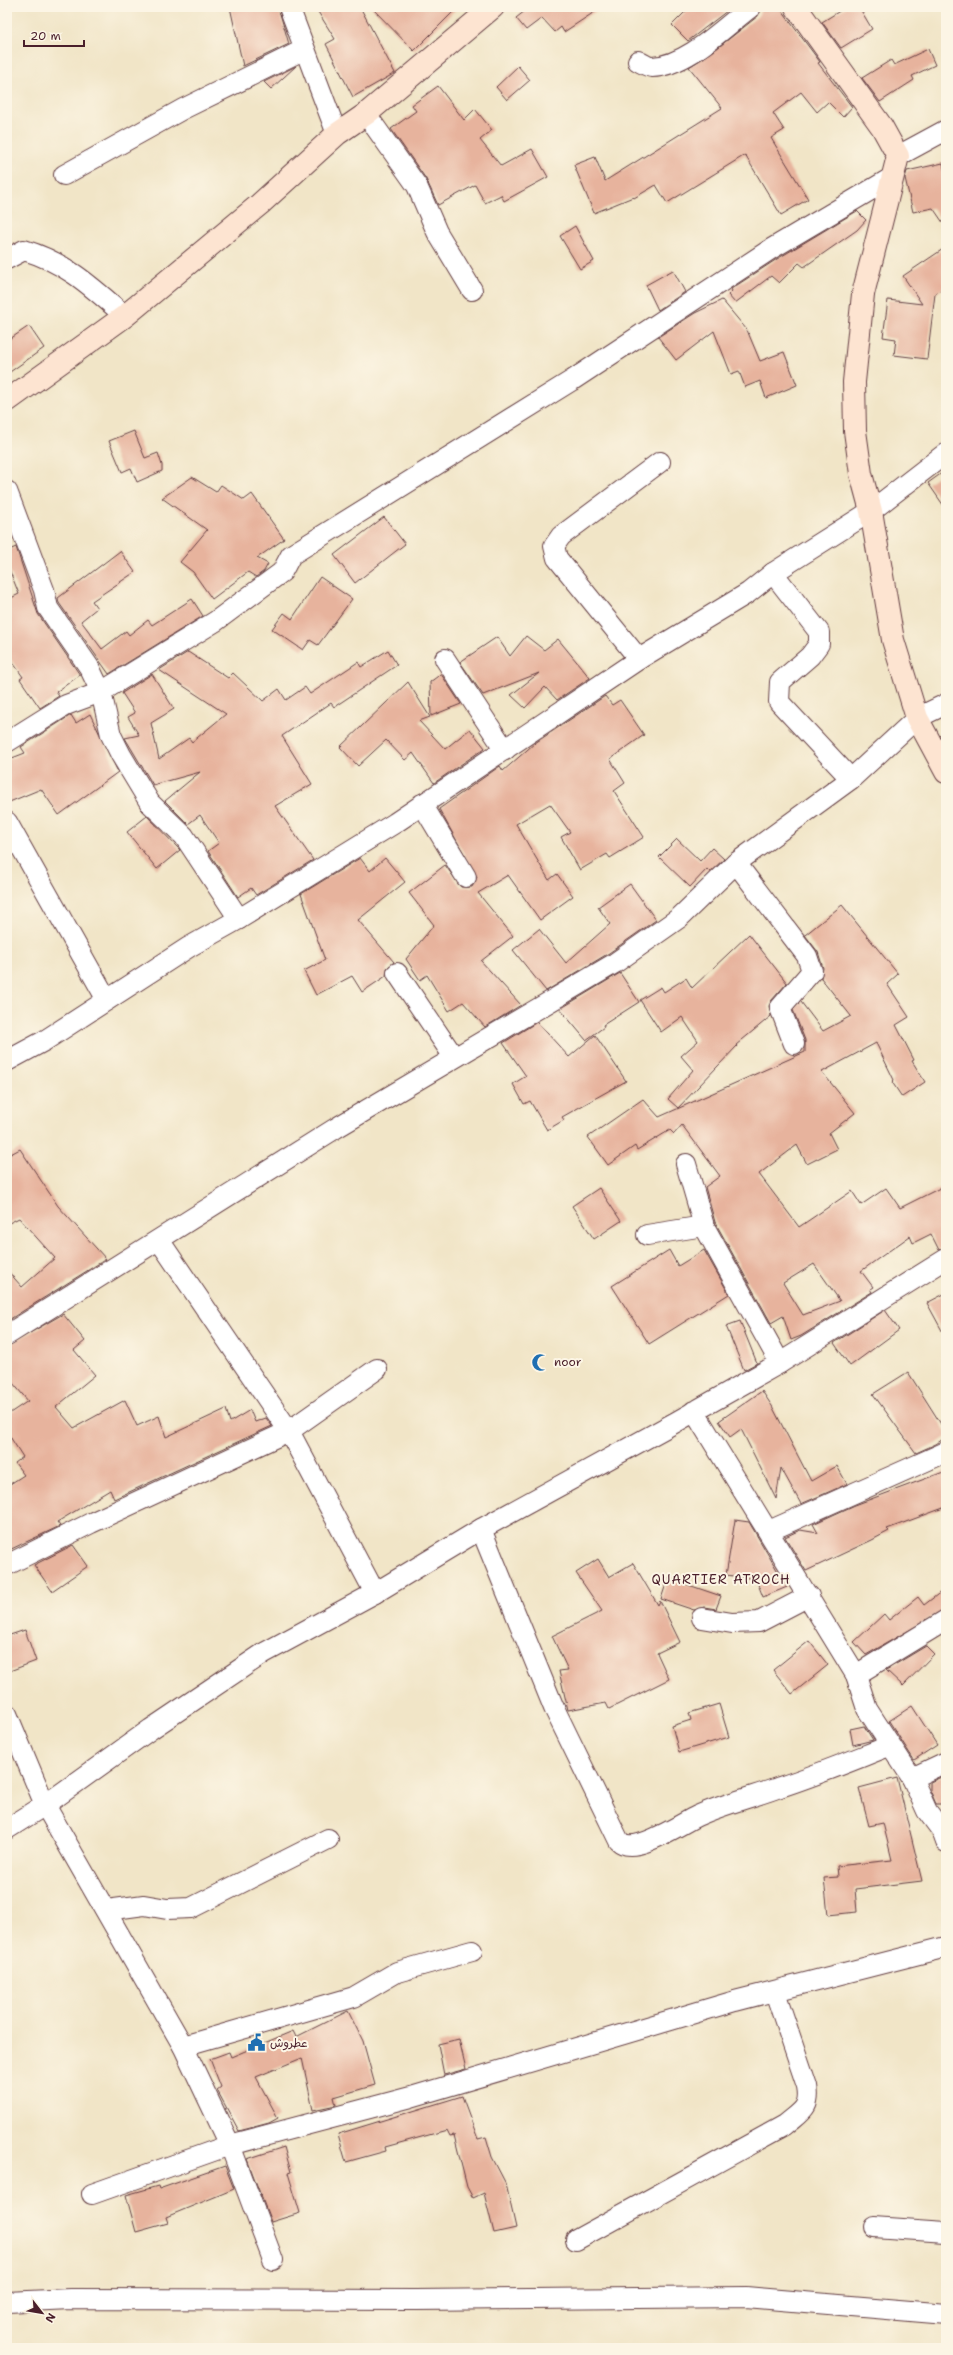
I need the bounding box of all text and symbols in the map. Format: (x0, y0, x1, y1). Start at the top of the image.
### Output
scale bar (24, 22, 84, 48)
text: 20 m (30, 28, 61, 44)
mosque icon: noor (531, 1352, 551, 1372)
place label: noor (554, 1354, 582, 1370)
district label: QUARTIER ATROCH (651, 1571, 791, 1588)
public building icon: عطروش (247, 2033, 267, 2053)
place label: عطروش (270, 2035, 308, 2051)
north arrow (22, 2293, 62, 2333)
text: N (41, 2310, 59, 2326)

